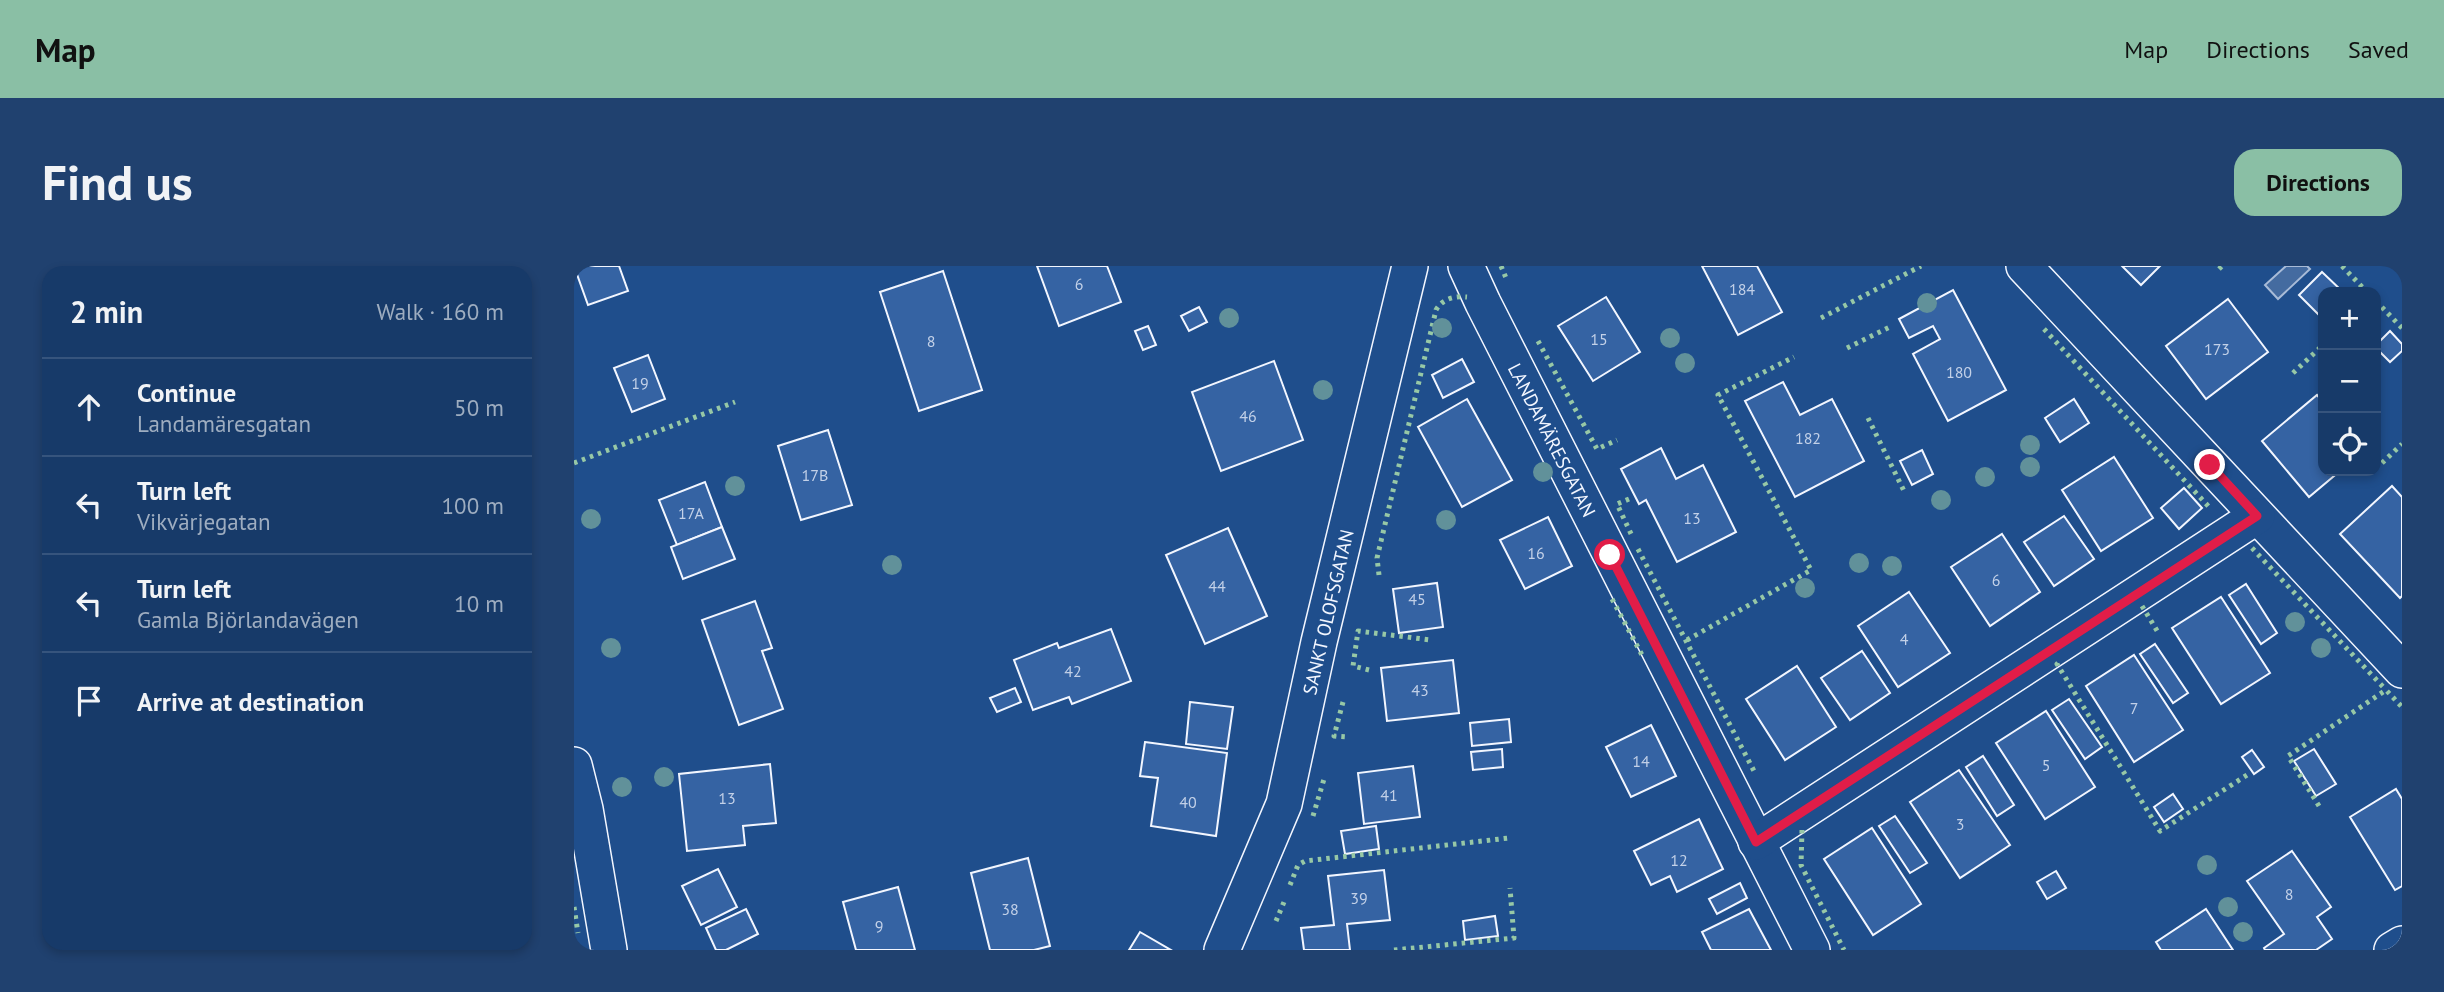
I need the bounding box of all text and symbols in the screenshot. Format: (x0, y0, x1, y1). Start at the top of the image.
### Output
text: Map (35, 28, 96, 71)
text: Map (2124, 34, 2168, 65)
text: Directions (2206, 34, 2310, 65)
text: Saved (2348, 34, 2409, 65)
button: Directions (2234, 149, 2402, 216)
text: Find us (42, 150, 193, 214)
house number: 6 (1075, 274, 1083, 294)
house number: 184 (1729, 279, 1755, 299)
map controls (2318, 287, 2381, 476)
button: + (2318, 287, 2381, 350)
text: 2 min (70, 292, 143, 331)
text: Walk · 160 m (377, 297, 504, 326)
house number: 15 (1590, 329, 1608, 349)
house number: 8 (927, 331, 935, 351)
house number: 173 (2204, 339, 2230, 359)
button: − (2318, 350, 2381, 413)
street label: LANDAMÄRESGATAN (1503, 359, 1601, 521)
house number: 180 (1946, 362, 1972, 382)
house number: 19 (631, 373, 649, 393)
text: Continue (137, 376, 236, 409)
icon: ahead (70, 388, 108, 426)
text: 50 m (454, 393, 504, 422)
house number: 46 (1239, 406, 1257, 426)
text: Landamäresgatan (137, 409, 311, 438)
button: locate (2318, 413, 2381, 476)
house number: 182 (1795, 428, 1821, 448)
route end (2194, 449, 2225, 480)
house number: 17B (802, 465, 828, 485)
text: Turn left (137, 474, 231, 507)
icon: left (70, 486, 108, 524)
text: 100 m (442, 491, 504, 520)
house number: 17A (678, 503, 705, 523)
text: Vikvärjegatan (137, 507, 271, 536)
house number: 13 (1683, 508, 1701, 528)
street label: SANKT OLOFSGATAN (1297, 527, 1359, 697)
route start (1594, 539, 1625, 570)
house number: 16 (1527, 543, 1545, 563)
house number: 6 (1992, 570, 2000, 590)
text: Turn left (137, 572, 231, 605)
house number: 44 (1208, 576, 1226, 596)
icon: left (70, 584, 108, 622)
text: 10 m (454, 589, 504, 618)
house number: 45 (1408, 589, 1426, 609)
text: Gamla Björlandavägen (137, 605, 359, 634)
house number: 4 (1900, 629, 1909, 649)
house number: 42 (1064, 661, 1082, 681)
house number: 43 (1411, 680, 1429, 700)
icon: arrive (70, 682, 108, 720)
text: Arrive at destination (137, 685, 364, 718)
house number: 7 (2130, 698, 2138, 718)
house number: 14 (1632, 751, 1650, 771)
house number: 5 (2042, 755, 2050, 775)
house number: 41 (1380, 785, 1398, 805)
house number: 13 (718, 788, 736, 808)
house number: 40 (1179, 792, 1197, 812)
house number: 3 (1956, 814, 1964, 834)
house number: 12 (1670, 850, 1688, 870)
house number: 8 (2285, 884, 2293, 904)
house number: 39 (1350, 888, 1368, 908)
house number: 38 (1001, 899, 1019, 919)
house number: 9 (875, 916, 883, 936)

